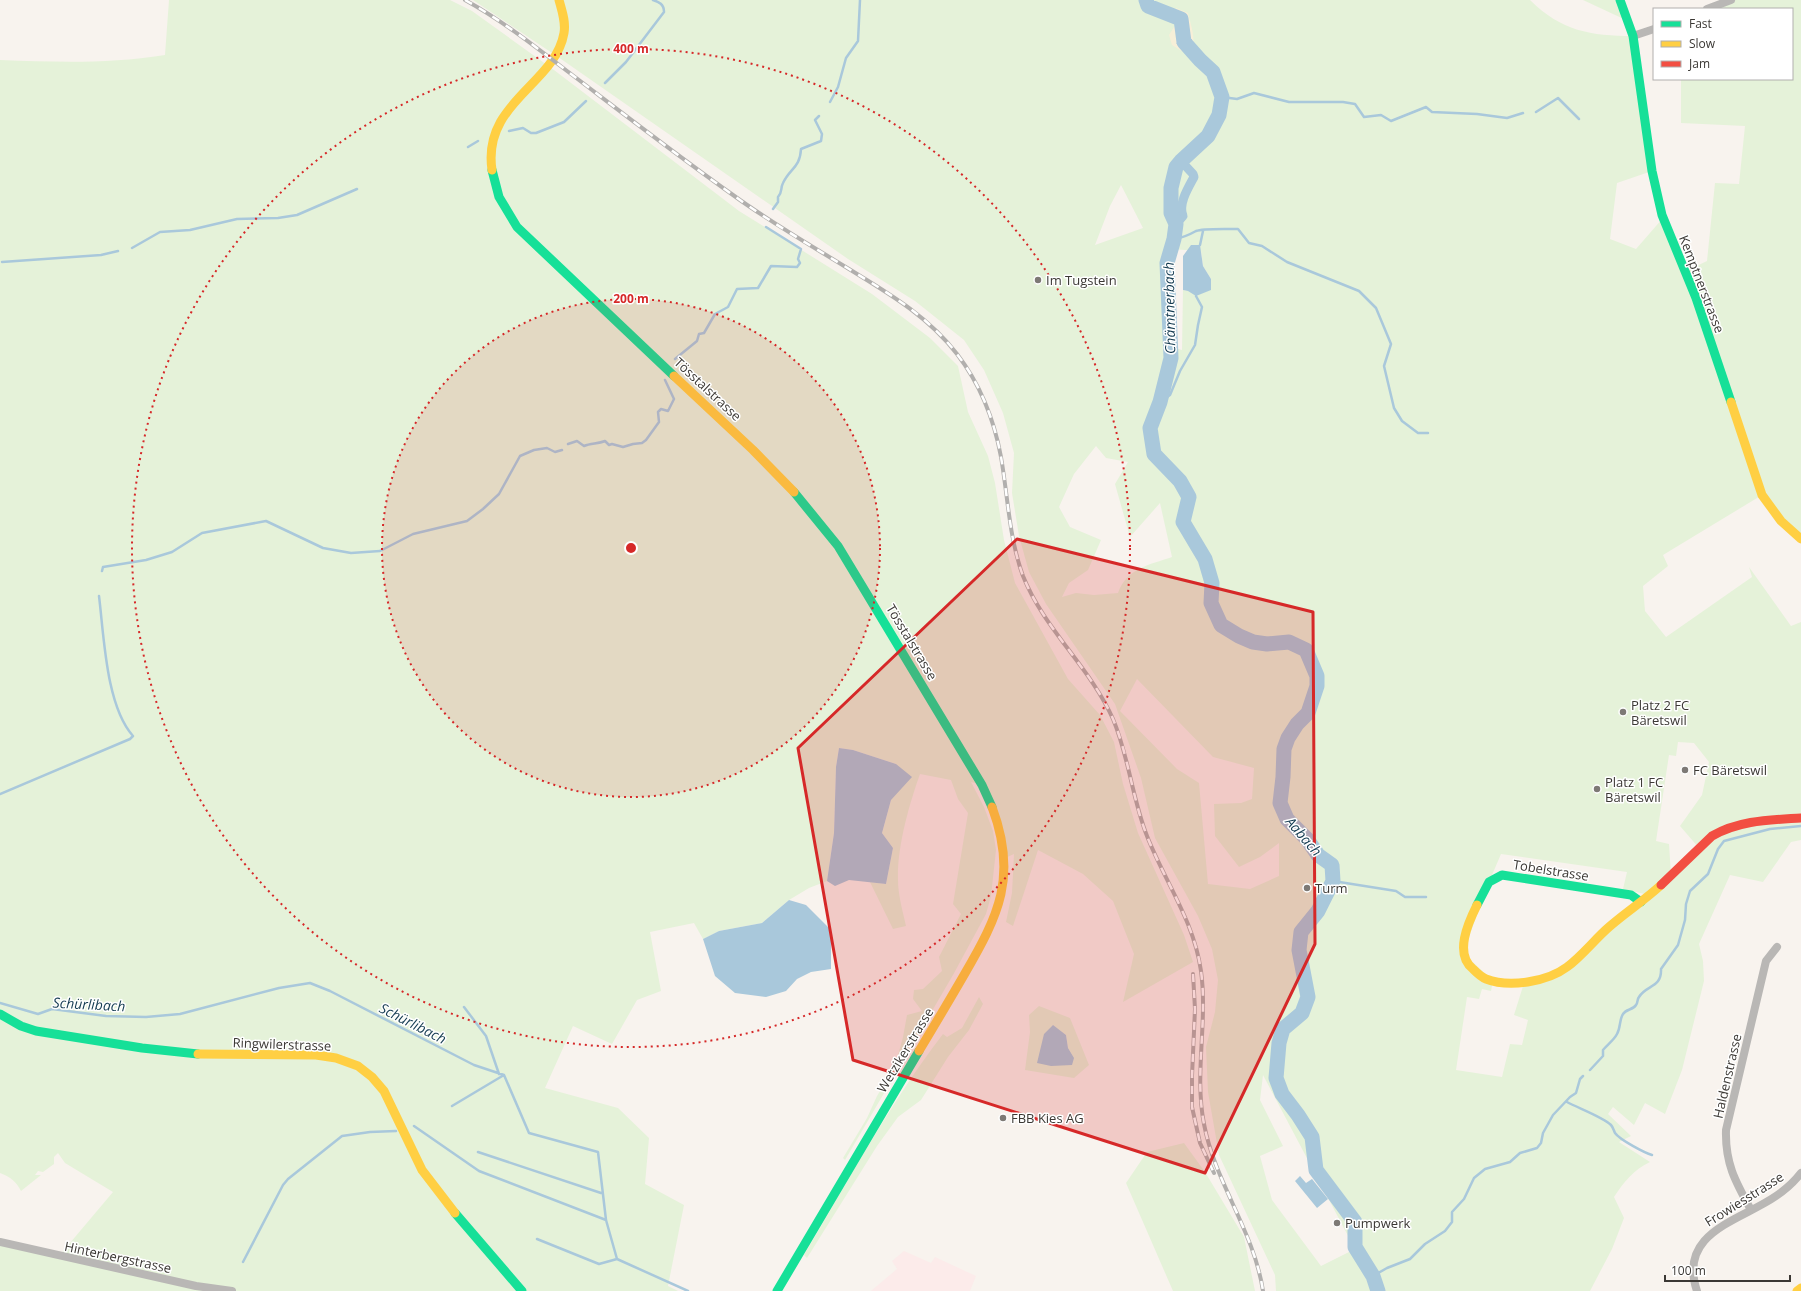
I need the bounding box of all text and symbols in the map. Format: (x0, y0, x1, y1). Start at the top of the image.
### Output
legend (1653, 8, 1793, 80)
text: Fast (1689, 15, 1712, 32)
text: Slow (1689, 35, 1716, 52)
text: 400 m (613, 40, 649, 57)
text: Jam (1688, 55, 1710, 72)
street label: Kemptnerstrasse (1675, 232, 1729, 336)
water label: Chämtnerbach (1159, 262, 1179, 354)
place label: Im Tugstein (1046, 271, 1117, 289)
marker: Im Tugstein (1033, 275, 1043, 285)
text: 200 m (613, 290, 649, 307)
street label: Tösstalstrasse (671, 353, 745, 425)
centre of rings (624, 541, 638, 555)
street label: Tösstalstrasse (882, 601, 942, 683)
place label: Platz 2 FC Bäretswil (1631, 696, 1689, 729)
marker: Platz 2 FC Bäretswil (1618, 707, 1628, 717)
place label: FC Bäretswil (1693, 761, 1767, 779)
marker: FC Bäretswil (1680, 765, 1690, 775)
place label: Platz 1 FC Bäretswil (1605, 773, 1663, 806)
marker: Platz 1 FC Bäretswil (1592, 784, 1602, 794)
water label: Aabach (1281, 812, 1326, 860)
street label: Tobelstrasse (1512, 855, 1590, 885)
place label: Turm (1315, 879, 1347, 897)
marker: Turm (1302, 883, 1312, 893)
water label: Schürlibach (52, 993, 126, 1015)
water label: Schürlibach (376, 998, 450, 1048)
street label: Wetzikerstrasse (873, 1004, 937, 1096)
street label: Haldenstrasse (1709, 1032, 1745, 1120)
street label: Ringwilerstrasse (232, 1033, 332, 1055)
place label: FBB Kies AG (1011, 1109, 1084, 1127)
marker: FBB Kies AG (998, 1113, 1008, 1123)
street label: Frowiesstrasse (1701, 1168, 1787, 1230)
place label: Pumpwerk (1345, 1214, 1410, 1232)
marker: Pumpwerk (1332, 1218, 1342, 1228)
street label: Hinterbergstrasse (63, 1237, 173, 1277)
scale bar (1665, 1257, 1790, 1283)
text: 100 m (1671, 1262, 1706, 1279)

